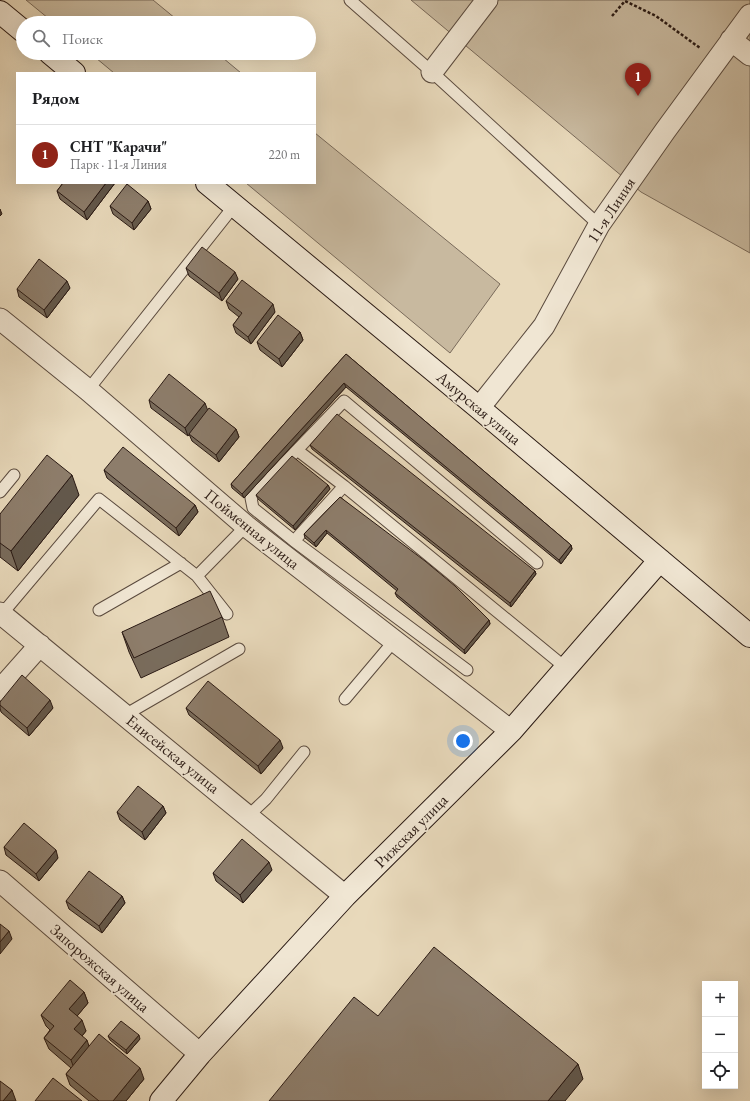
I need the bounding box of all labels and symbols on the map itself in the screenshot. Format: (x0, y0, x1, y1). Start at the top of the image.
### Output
pin: 1 (625, 63, 651, 96)
street label: 11-я Линия (582, 173, 640, 247)
street label: Амурская улица (432, 366, 526, 450)
street label: Пойменная улица (200, 484, 304, 574)
street label: Енисейская улица (122, 710, 225, 799)
your location (453, 731, 473, 751)
street label: Рижская улица (370, 789, 453, 872)
street label: Запорожская улица (46, 919, 155, 1017)

